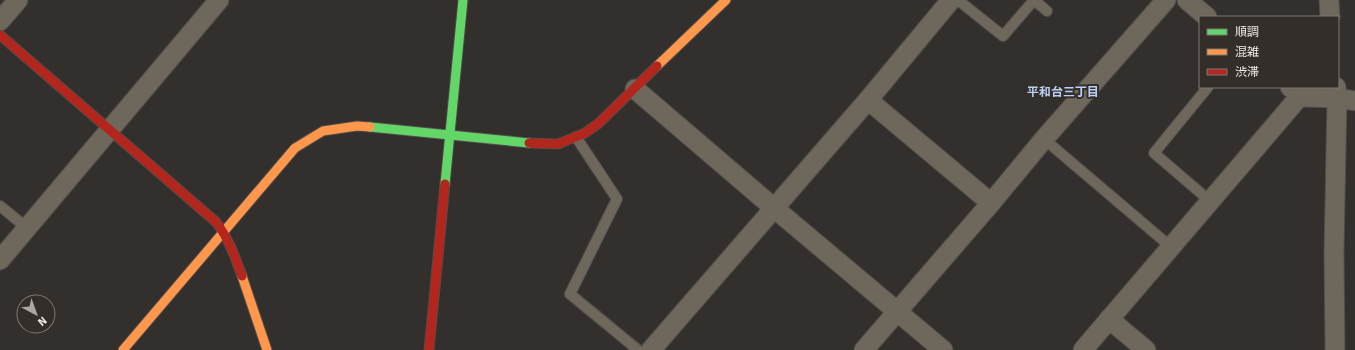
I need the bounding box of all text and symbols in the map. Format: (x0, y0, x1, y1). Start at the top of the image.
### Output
legend (1199, 16, 1339, 88)
text: 順調 (1235, 25, 1259, 40)
text: 混雑 (1235, 45, 1259, 60)
text: 渋滞 (1235, 65, 1259, 80)
district label: 平和台三丁目 (1027, 85, 1099, 100)
north arrow (16, 294, 56, 334)
text: N (35, 314, 49, 329)

